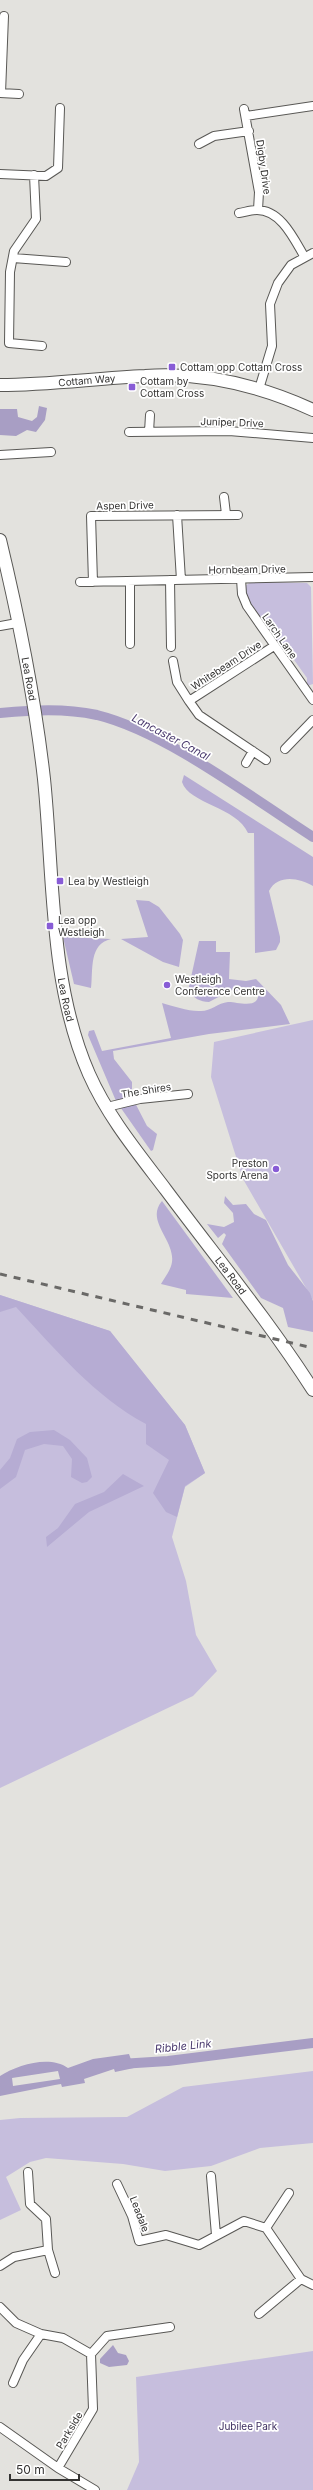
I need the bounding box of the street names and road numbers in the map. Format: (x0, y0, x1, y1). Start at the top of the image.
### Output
street label: Digby Drive (254, 139, 274, 195)
street label: Cottam Way (58, 372, 116, 388)
street label: Juniper Drive (200, 415, 264, 429)
street label: Aspen Drive (96, 498, 154, 512)
street label: Hornbeam Drive (208, 562, 286, 576)
street label: Larch Lane (260, 611, 300, 661)
street label: Whitebeam Drive (189, 638, 263, 692)
street label: Lea Road (19, 656, 39, 702)
street label: Lea Road (56, 977, 77, 1023)
street label: The Shires (120, 1080, 172, 1100)
street label: Lea Road (213, 1254, 249, 1297)
street label: Leadale (128, 2194, 152, 2234)
street label: Parkside (53, 2409, 85, 2451)

